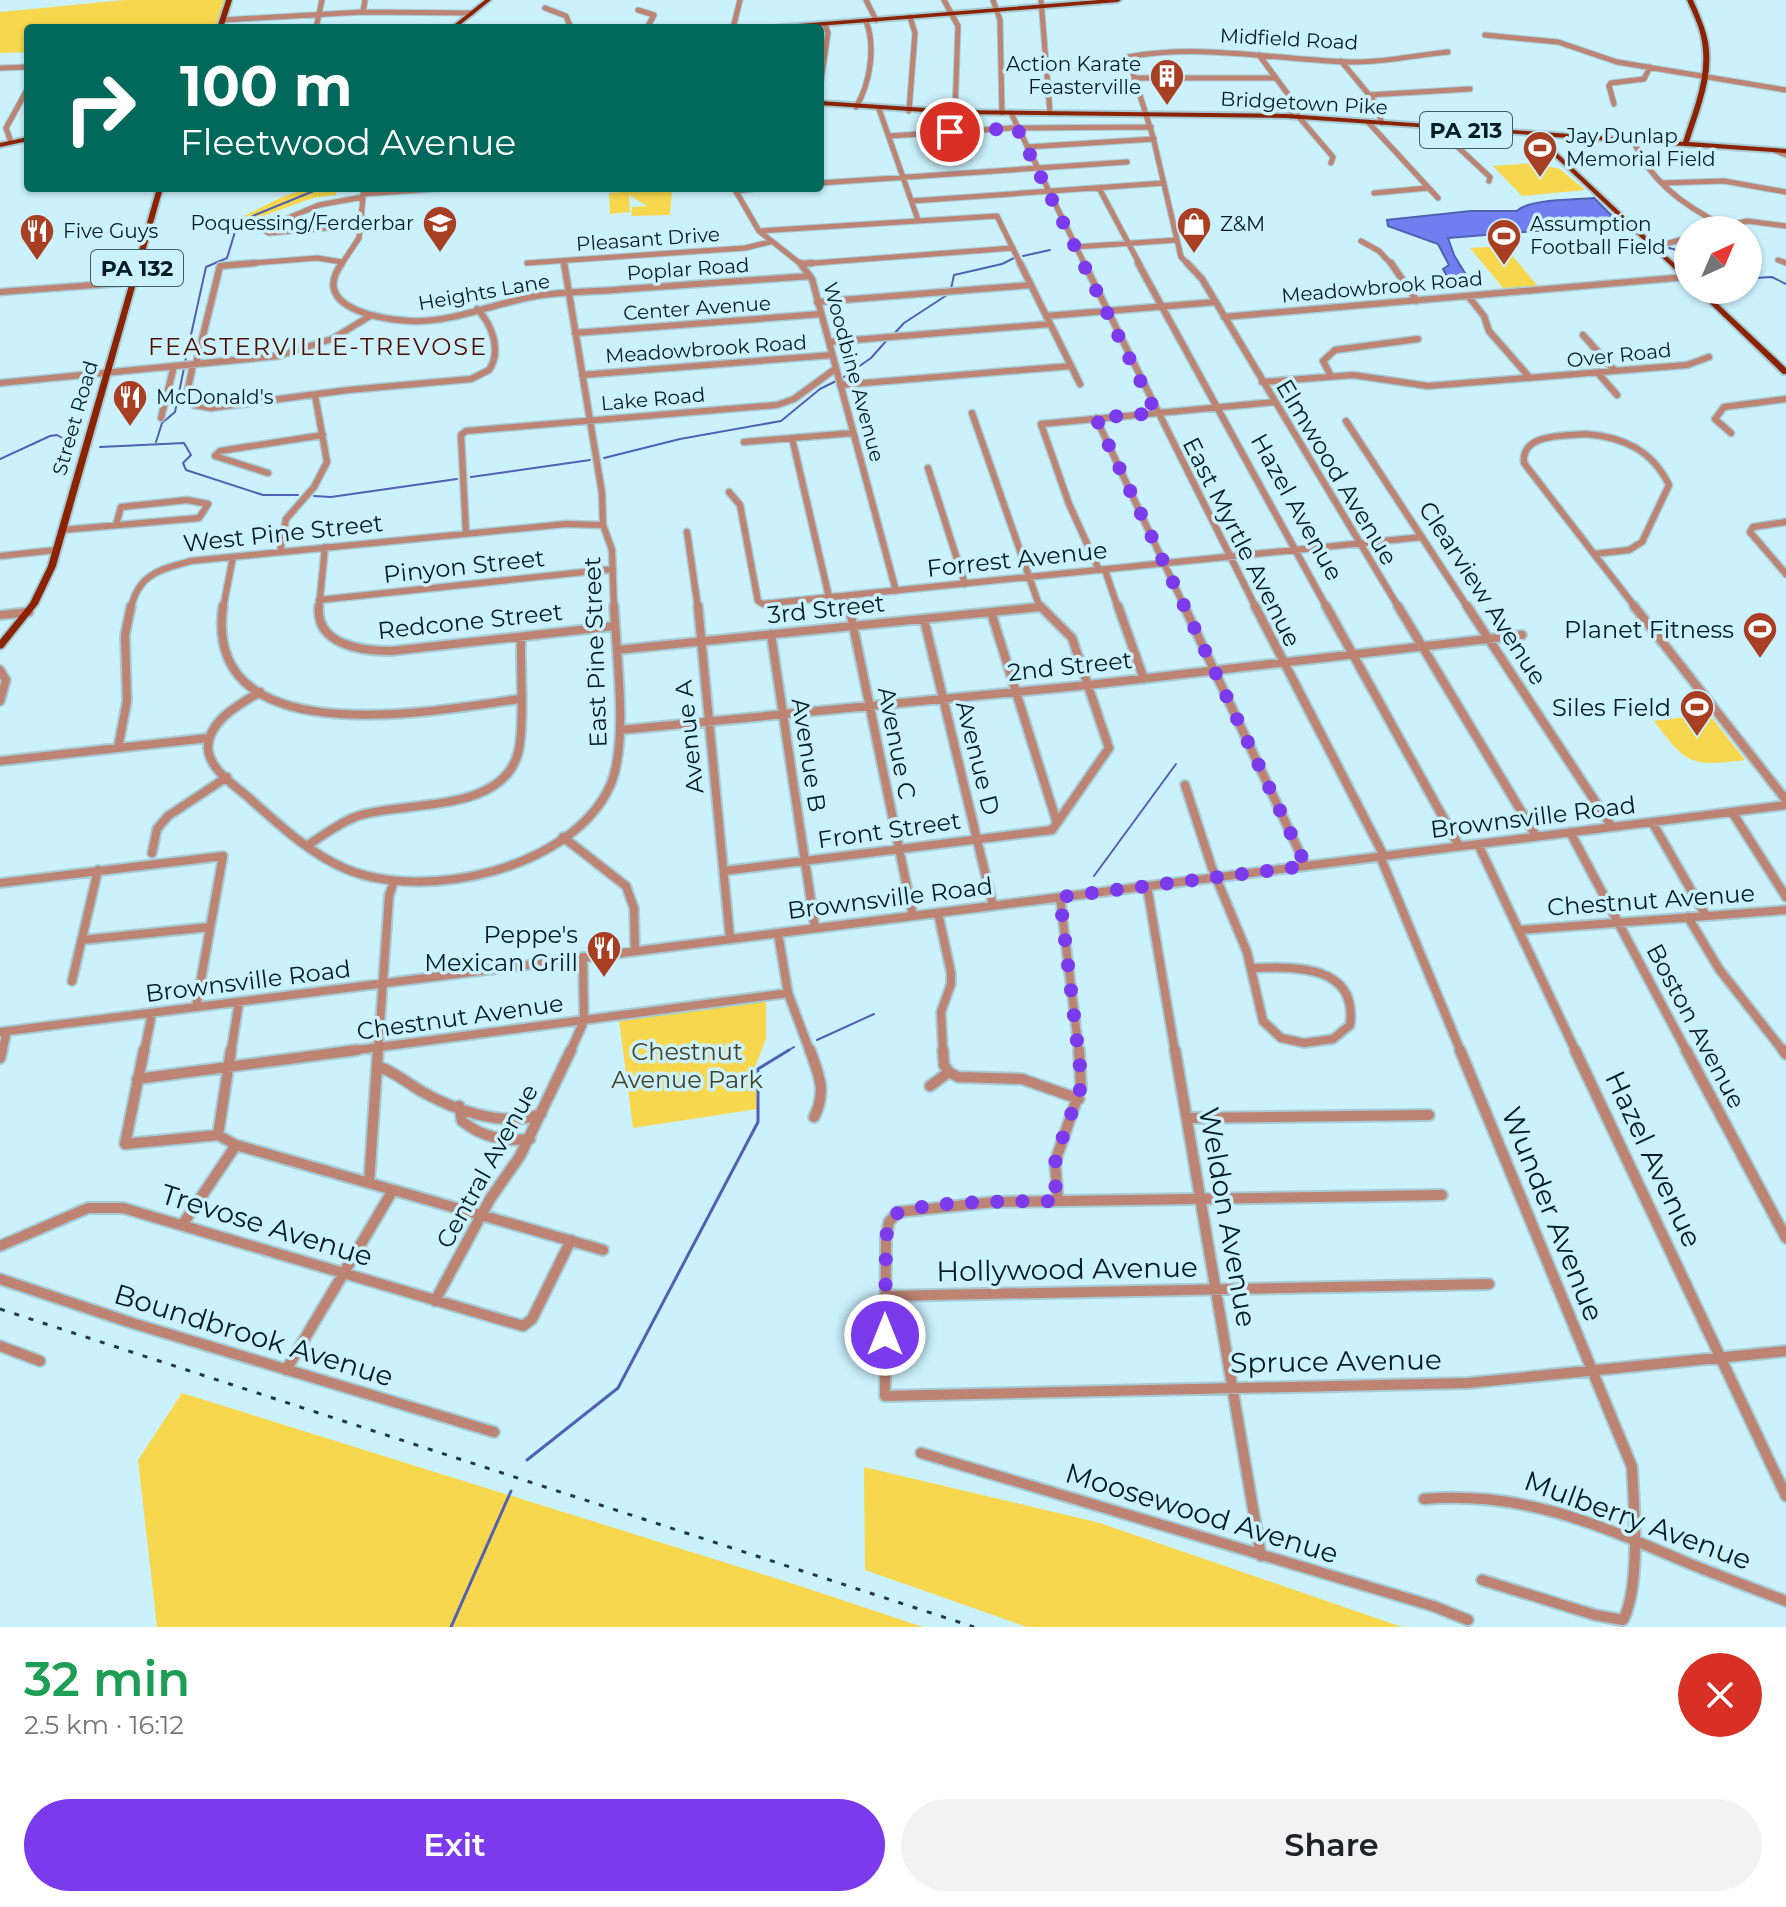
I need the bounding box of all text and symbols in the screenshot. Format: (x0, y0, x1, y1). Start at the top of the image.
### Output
street label: Midfield Road (1219, 23, 1359, 55)
text: 100 m (180, 52, 353, 120)
place label: Action Karate Feasterville (1006, 52, 1141, 99)
icon: right (48, 56, 152, 160)
building icon: Action Karate Feasterville (1148, 57, 1186, 107)
street label: Bridgetown Pike (1220, 87, 1388, 119)
pin (916, 98, 984, 166)
icon: arrive (928, 110, 972, 154)
road number: PA 213 (1420, 112, 1512, 148)
text: Fleetwood Avenue (180, 120, 516, 164)
place label: Jay Dunlap Memorial Field (1565, 124, 1716, 171)
sports icon: Jay Dunlap Memorial Field (1521, 129, 1559, 179)
school or university icon: Poquessing/Ferderbar (421, 204, 459, 254)
shop icon: Z&M (1175, 205, 1213, 255)
place label: Poquessing/Ferderbar (190, 211, 414, 235)
restaurant icon: Five Guys (18, 212, 56, 262)
place label: Z&M (1220, 212, 1265, 236)
place label: Assumption Football Field (1530, 212, 1666, 259)
north arrow (1674, 216, 1762, 304)
map controls (1674, 216, 1762, 304)
sports icon: Assumption Football Field (1485, 217, 1523, 267)
place label: Five Guys (63, 219, 158, 243)
street label: Pleasant Drive (575, 222, 721, 256)
road number: PA 132 (91, 250, 183, 286)
street label: Poplar Road (626, 253, 750, 285)
street label: Meadowbrook Road (1280, 266, 1484, 308)
street label: Heights Lane (416, 269, 552, 315)
street label: Woodbine Avenue (818, 280, 890, 464)
street label: Center Avenue (622, 291, 772, 325)
street label: Meadowbrook Road (604, 330, 808, 368)
district label: FEASTERVILLE-TREVOSE (148, 332, 488, 361)
street label: Over Road (1566, 338, 1672, 372)
street label: Street Road (47, 358, 103, 478)
street label: Elmwood Avenue (1270, 374, 1404, 570)
restaurant icon: McDonald's (111, 378, 149, 428)
street label: Lake Road (600, 382, 706, 416)
place label: McDonald's (156, 385, 274, 409)
street label: Hazel Avenue (1245, 428, 1349, 586)
street label: East Myrtle Avenue (1177, 432, 1307, 652)
street label: Clearview Avenue (1413, 496, 1553, 690)
street label: West Pine Street (182, 508, 385, 558)
street label: Forrest Avenue (925, 535, 1109, 583)
street label: Pinyon Street (382, 543, 546, 589)
street label: East Pine Street (577, 556, 613, 748)
street label: 3rd Street (766, 588, 886, 630)
street label: Redcone Street (376, 597, 564, 645)
sports icon: Planet Fitness (1741, 610, 1779, 660)
place label: Planet Fitness (1564, 615, 1734, 644)
street label: 2nd Street (1006, 645, 1134, 687)
street label: Avenue A (669, 678, 709, 795)
street label: Avenue C (872, 684, 922, 802)
sports icon: Siles Field (1678, 688, 1716, 738)
place label: Siles Field (1552, 693, 1671, 722)
street label: Avenue B (786, 696, 832, 814)
street label: Avenue D (950, 698, 1006, 818)
street label: Brownsville Road (1429, 790, 1637, 844)
street label: Front Street (816, 806, 963, 854)
street label: Brownsville Road (786, 871, 994, 925)
street label: Chestnut Avenue (1546, 878, 1756, 922)
place label: Peppe's Mexican Grill (424, 920, 578, 977)
restaurant icon: Peppe's Mexican Grill (585, 929, 623, 979)
street label: Boston Avenue (1640, 939, 1752, 1113)
street label: Brownsville Road (144, 954, 352, 1008)
street label: Chestnut Avenue (355, 988, 565, 1046)
park label: Chestnut Avenue Park (611, 1037, 763, 1094)
street label: Hazel Avenue (1598, 1065, 1710, 1253)
street label: Central Avenue (430, 1079, 544, 1253)
street label: Wunder Avenue (1495, 1102, 1611, 1326)
street label: Weldon Avenue (1192, 1104, 1264, 1330)
street label: Trevose Avenue (157, 1177, 377, 1273)
street label: Hollywood Avenue (936, 1250, 1198, 1288)
street label: Boundbrook Avenue (110, 1276, 398, 1394)
position arrow (843, 1293, 927, 1377)
street label: Spruce Avenue (1230, 1342, 1442, 1380)
street label: Moosewood Avenue (1061, 1455, 1343, 1571)
street label: Mulberry Avenue (1520, 1463, 1756, 1577)
text: 32 min (24, 1650, 190, 1708)
button: close (1678, 1653, 1762, 1737)
text: 2.5 km · 16:12 (24, 1709, 184, 1741)
button: Exit (24, 1799, 885, 1891)
button: Share (901, 1799, 1762, 1891)

